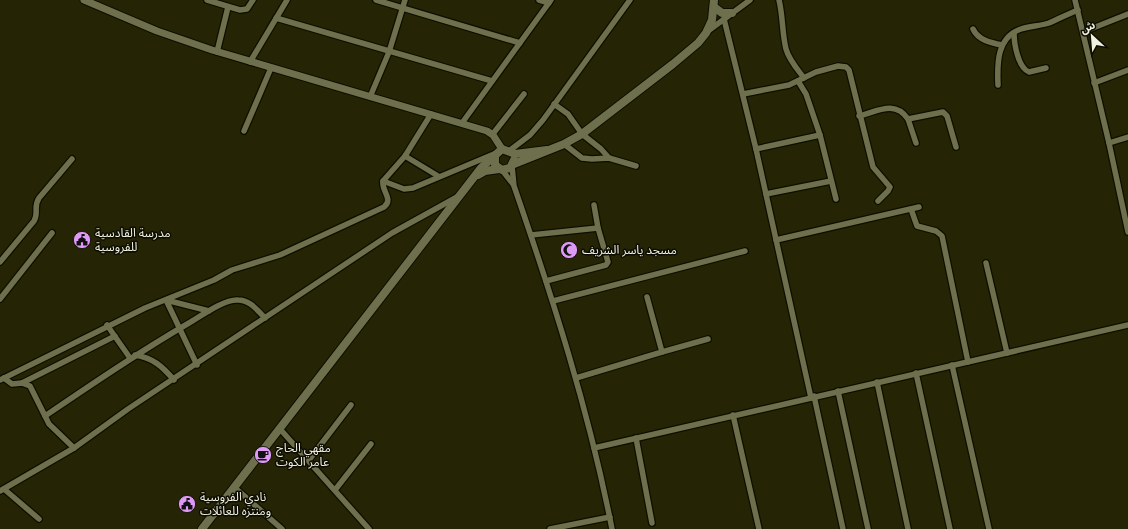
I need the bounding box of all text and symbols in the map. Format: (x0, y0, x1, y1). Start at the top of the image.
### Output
north arrow (1072, 16, 1112, 56)
text: ش (1078, 18, 1097, 37)
place label: مدرسة القادسية للفروسية (95, 226, 171, 254)
public building icon: مدرسة القادسية للفروسية (72, 230, 92, 250)
mosque icon: مسجد ياسر الشريف (559, 240, 579, 260)
place label: مسجد ياسر الشريف (582, 243, 677, 257)
place label: مقهي الحاج عامر الكوت (276, 441, 331, 469)
cafe icon: مقهي الحاج عامر الكوت (253, 445, 273, 465)
place label: نادي الفروسية ومنتزه للعائلات (200, 490, 271, 518)
public building icon: نادي الفروسية ومنتزه للعائلات (177, 494, 197, 514)

